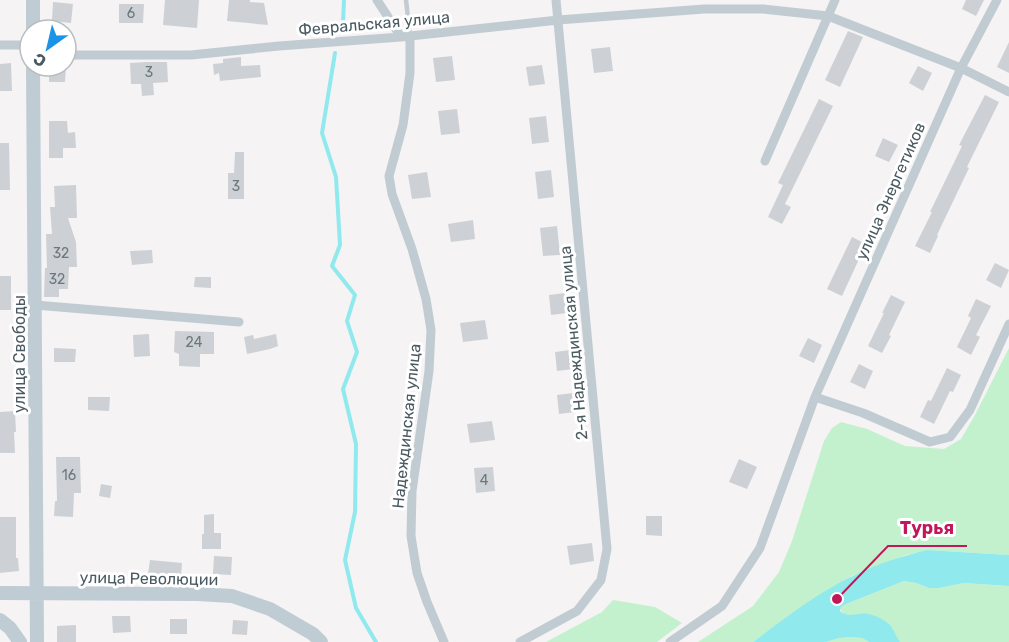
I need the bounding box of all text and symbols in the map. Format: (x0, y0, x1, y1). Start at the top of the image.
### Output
house number: 6 (127, 5, 135, 22)
street label: Февральская улица (297, 7, 451, 40)
north arrow (18, 18, 78, 78)
text: С (30, 49, 50, 71)
house number: 3 (145, 64, 153, 81)
street label: улица Энергетиков (852, 120, 929, 263)
house number: 3 (232, 178, 240, 195)
house number: 32 (53, 245, 69, 262)
street label: 2-я Надеждинская улица (556, 245, 591, 441)
house number: 32 (49, 271, 65, 288)
street label: улица Свободы (10, 295, 29, 413)
house number: 24 (186, 334, 203, 351)
street label: Надеждинская улица (388, 343, 425, 509)
house number: 16 (62, 467, 76, 484)
house number: 4 (480, 472, 489, 489)
callout: Турья (888, 510, 967, 546)
text: Турья (900, 517, 954, 539)
street label: улица Революции (80, 568, 218, 589)

